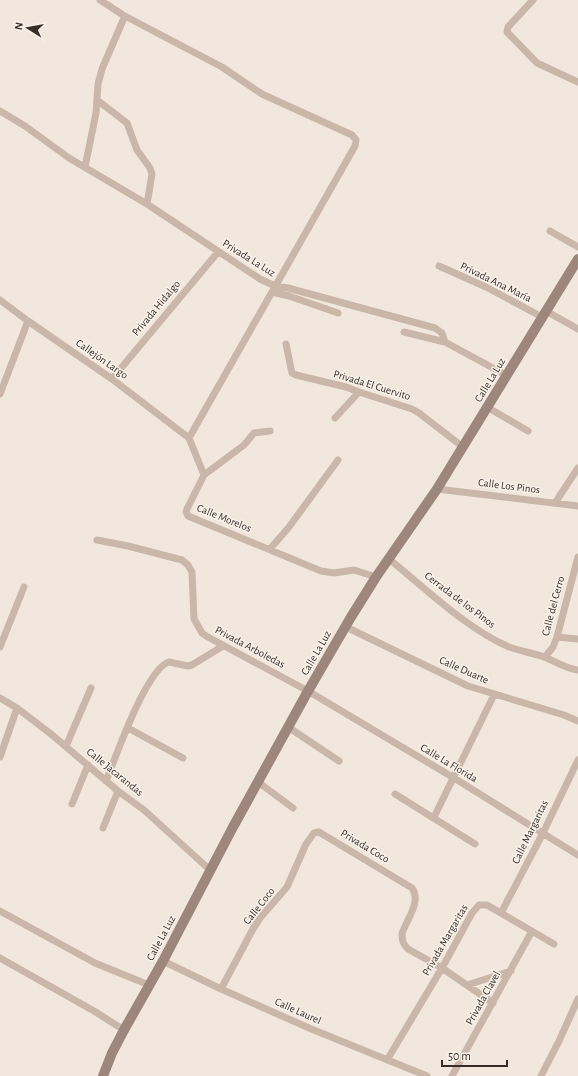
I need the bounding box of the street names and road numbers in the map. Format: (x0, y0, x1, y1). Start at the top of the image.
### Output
street label: Privada La Luz (221, 237, 278, 279)
street label: Privada Ana María (459, 260, 533, 304)
street label: Privada Hidalgo (130, 278, 182, 338)
street label: Callejón Largo (74, 337, 130, 381)
street label: Calle La Luz (473, 356, 508, 404)
street label: Privada El Cuervito (332, 368, 412, 402)
street label: Calle Los Pinos (477, 477, 541, 495)
street label: Calle Morelos (195, 502, 253, 534)
street label: Cerrada de los Pinos (423, 570, 497, 630)
street label: Calle del Cerro (540, 575, 566, 637)
street label: Privada Arboledas (213, 624, 287, 670)
street label: Calle La Luz (299, 629, 333, 677)
street label: Calle Duarte (438, 654, 490, 686)
street label: Calle La Florida (419, 742, 479, 784)
street label: Calle Jacarandas (85, 746, 145, 798)
street label: Calle Margaritas (510, 798, 550, 866)
street label: Privada Coco (339, 827, 391, 865)
street label: Calle Coco (241, 885, 277, 927)
street label: Privada Margaritas (420, 903, 470, 977)
street label: Calle La Luz (145, 913, 178, 962)
street label: Privada Clavel (464, 969, 502, 1027)
street label: Calle Laurel (273, 996, 323, 1026)

